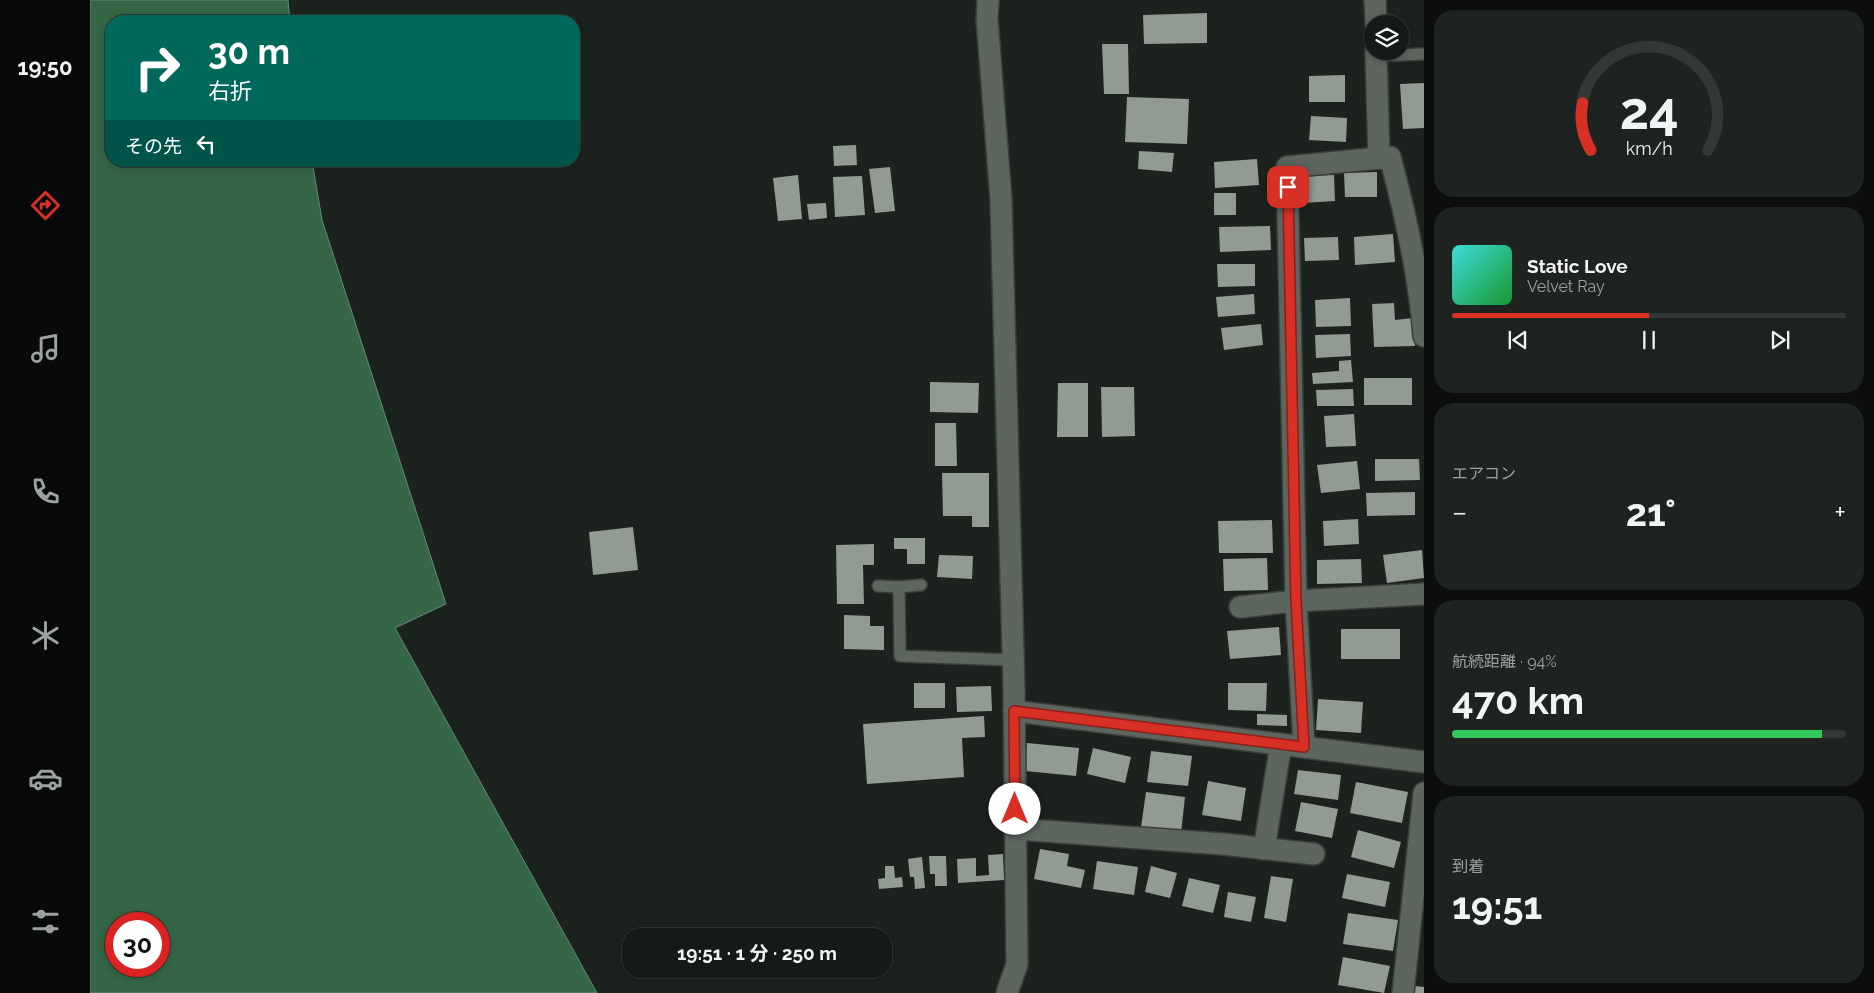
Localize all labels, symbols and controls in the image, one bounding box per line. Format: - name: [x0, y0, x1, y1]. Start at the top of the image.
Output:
- map controls: [1364, 15, 1409, 60]
- button: layers: [1364, 15, 1409, 60]
- text: 30 m: [208, 31, 290, 72]
- icon: right: [125, 35, 190, 100]
- text: 19:50: [18, 54, 72, 80]
- text: 右折: [208, 78, 252, 104]
- text: 24: [1619, 80, 1679, 141]
- icon: left: [192, 130, 220, 158]
- text: その先: [125, 135, 182, 157]
- text: km/h: [1625, 138, 1673, 159]
- pin: [1267, 166, 1309, 208]
- icon: arrive: [1274, 173, 1302, 201]
- icon: directions: [28, 188, 63, 223]
- text: Static Love: [1527, 255, 1628, 277]
- text: Velvet Ray: [1527, 277, 1605, 296]
- icon: previous: [1504, 326, 1532, 354]
- icon: pause: [1635, 326, 1663, 354]
- icon: next: [1766, 326, 1794, 354]
- icon: music: [28, 331, 63, 366]
- text: エアコン: [1452, 464, 1516, 483]
- icon: phone: [28, 474, 63, 509]
- text: 21°: [1626, 490, 1676, 535]
- text: −: [1452, 496, 1467, 529]
- text: +: [1834, 496, 1846, 529]
- icon: climate: [28, 618, 63, 653]
- text: 航続距離 · 94%: [1452, 652, 1557, 671]
- text: 470 km: [1452, 678, 1584, 723]
- icon: car: [28, 761, 63, 796]
- position arrow: [988, 782, 1040, 834]
- text: 到着: [1452, 857, 1484, 876]
- text: 19:51: [1452, 883, 1542, 928]
- icon: filters: [28, 904, 63, 939]
- speed limit sign: 30: [105, 912, 170, 977]
- text: 19:51 · 1 分 · 250 m: [677, 942, 837, 964]

